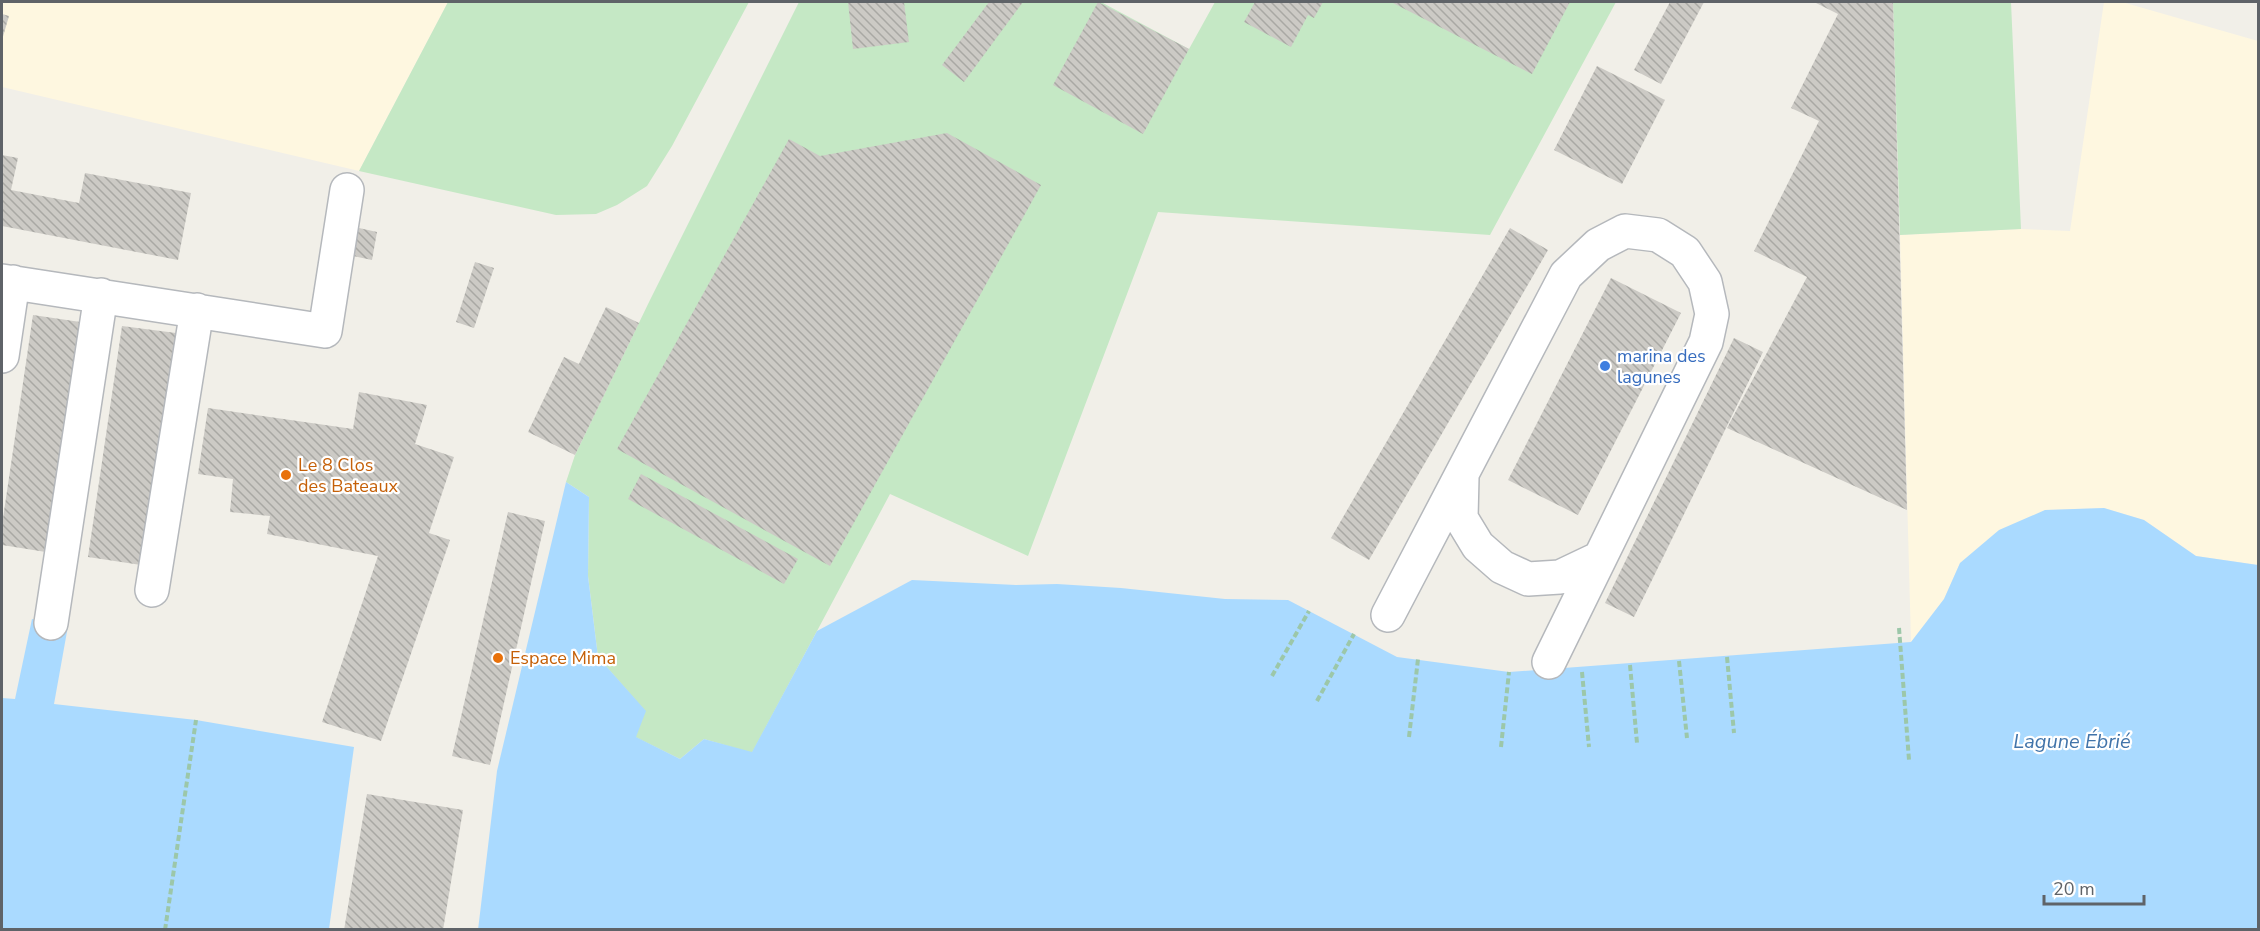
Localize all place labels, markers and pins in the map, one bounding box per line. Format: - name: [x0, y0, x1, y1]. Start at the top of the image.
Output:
- place label: marina des lagunes: [1617, 344, 1706, 389]
- marker: marina des lagunes: [1598, 359, 1612, 373]
- place label: Le 8 Clos des Bateaux: [298, 453, 398, 498]
- marker: Le 8 Clos des Bateaux: [279, 468, 293, 482]
- place label: Espace Mima: [510, 646, 616, 670]
- marker: Espace Mima: [491, 651, 505, 665]

